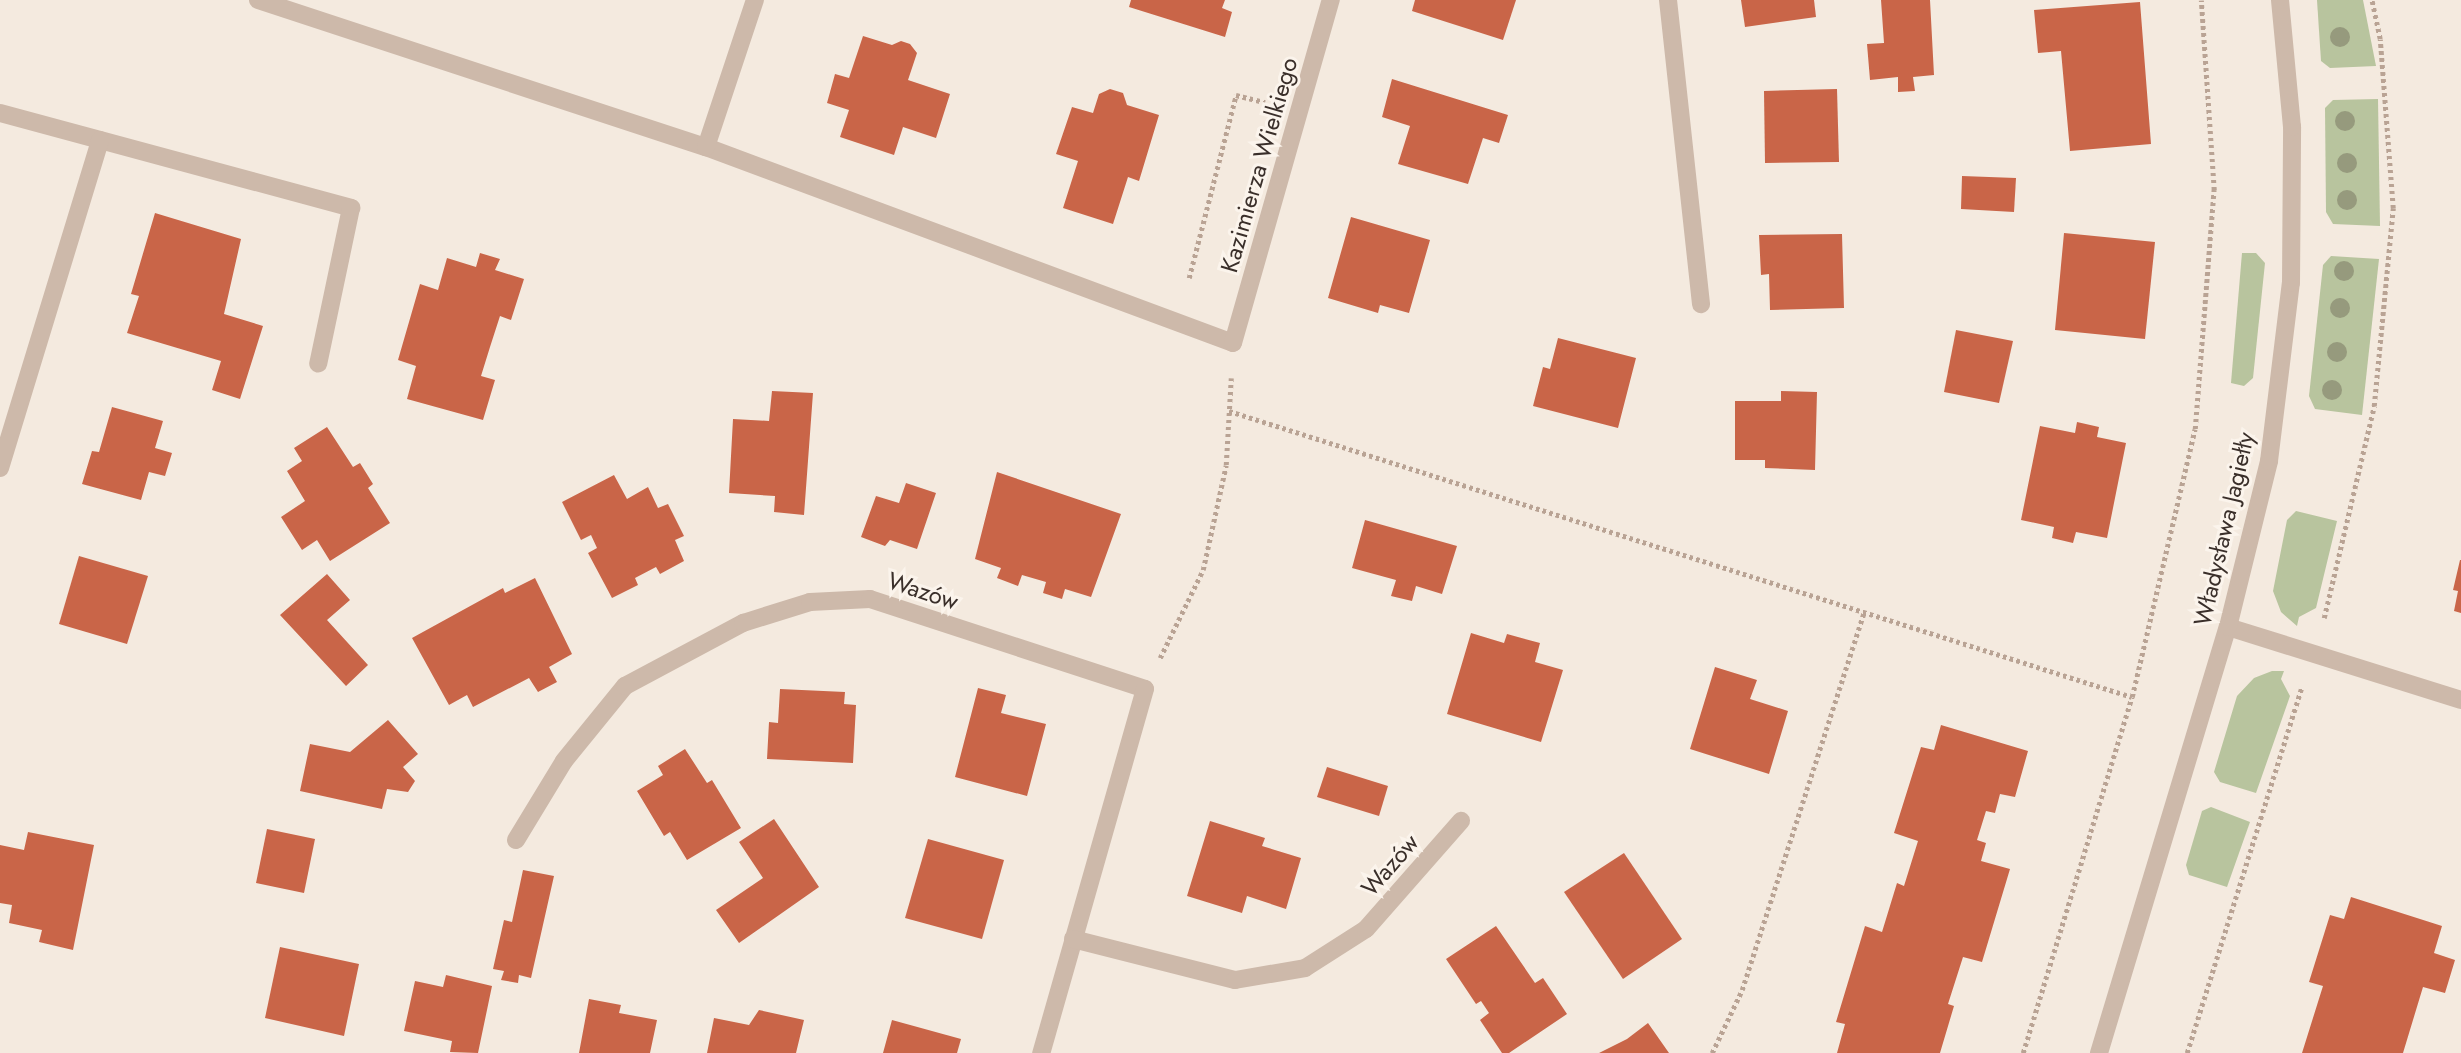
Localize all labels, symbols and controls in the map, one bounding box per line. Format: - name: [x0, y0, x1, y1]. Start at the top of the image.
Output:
- street label: Kazimierza Wielkiego: [1215, 54, 1303, 276]
- street label: Władysława Jagiełły: [2188, 429, 2260, 629]
- street label: Wazów: [884, 566, 962, 616]
- street label: Wazów: [1355, 828, 1425, 902]

